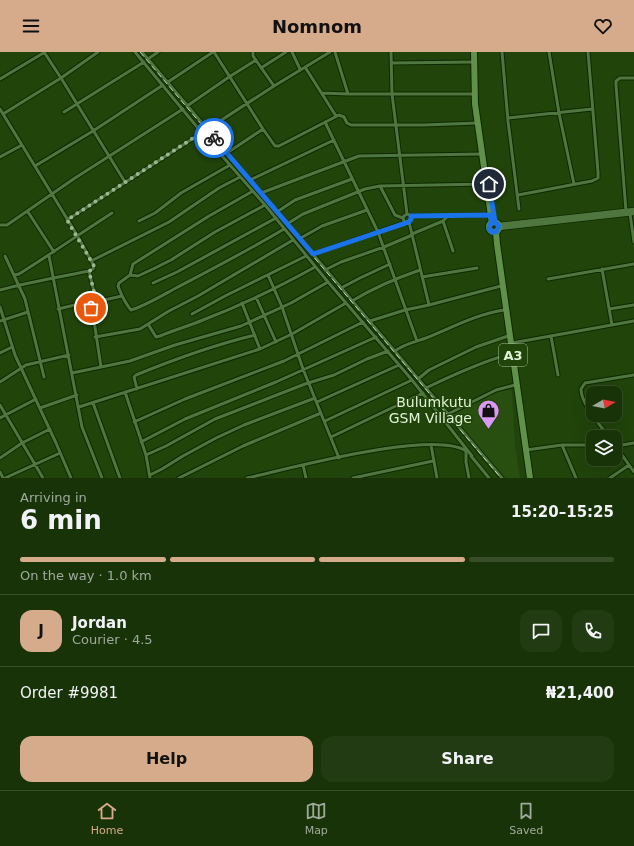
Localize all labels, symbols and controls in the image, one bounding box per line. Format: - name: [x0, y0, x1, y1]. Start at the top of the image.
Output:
- icon: menu: [20, 15, 42, 37]
- icon: heart: [592, 15, 614, 37]
- text: Nomnom: [272, 16, 362, 37]
- courier: [194, 118, 234, 158]
- icon: bike: [203, 127, 225, 149]
- pin: [472, 167, 506, 201]
- icon: home: [478, 173, 500, 195]
- pin: [74, 291, 108, 325]
- icon: bag: [80, 297, 102, 319]
- road number: A3: [499, 344, 527, 366]
- north arrow: [586, 386, 622, 422]
- map controls: [586, 386, 622, 466]
- place label: Bulumkutu GSM Village: [389, 394, 472, 426]
- shop icon: Bulumkutu GSM Village: [475, 397, 501, 430]
- button: layers: [586, 430, 622, 466]
- text: Arriving in: [20, 490, 87, 505]
- text: 15:20–15:25: [511, 503, 614, 521]
- text: 6 min: [20, 505, 102, 535]
- text: On the way · 1.0 km: [20, 568, 152, 583]
- button: chat: [520, 610, 562, 652]
- button: phone: [572, 610, 614, 652]
- text: Jordan: [72, 614, 127, 632]
- text: J: [38, 622, 44, 640]
- text: Courier · 4.5: [72, 632, 153, 647]
- text: Order #9981: [20, 684, 118, 702]
- text: ₦21,400: [546, 684, 614, 702]
- button: Help: [20, 736, 313, 782]
- button: Share: [321, 736, 614, 782]
- tab: Home: [91, 800, 123, 837]
- tab: Map: [305, 800, 328, 837]
- tab: Saved: [509, 800, 543, 837]

